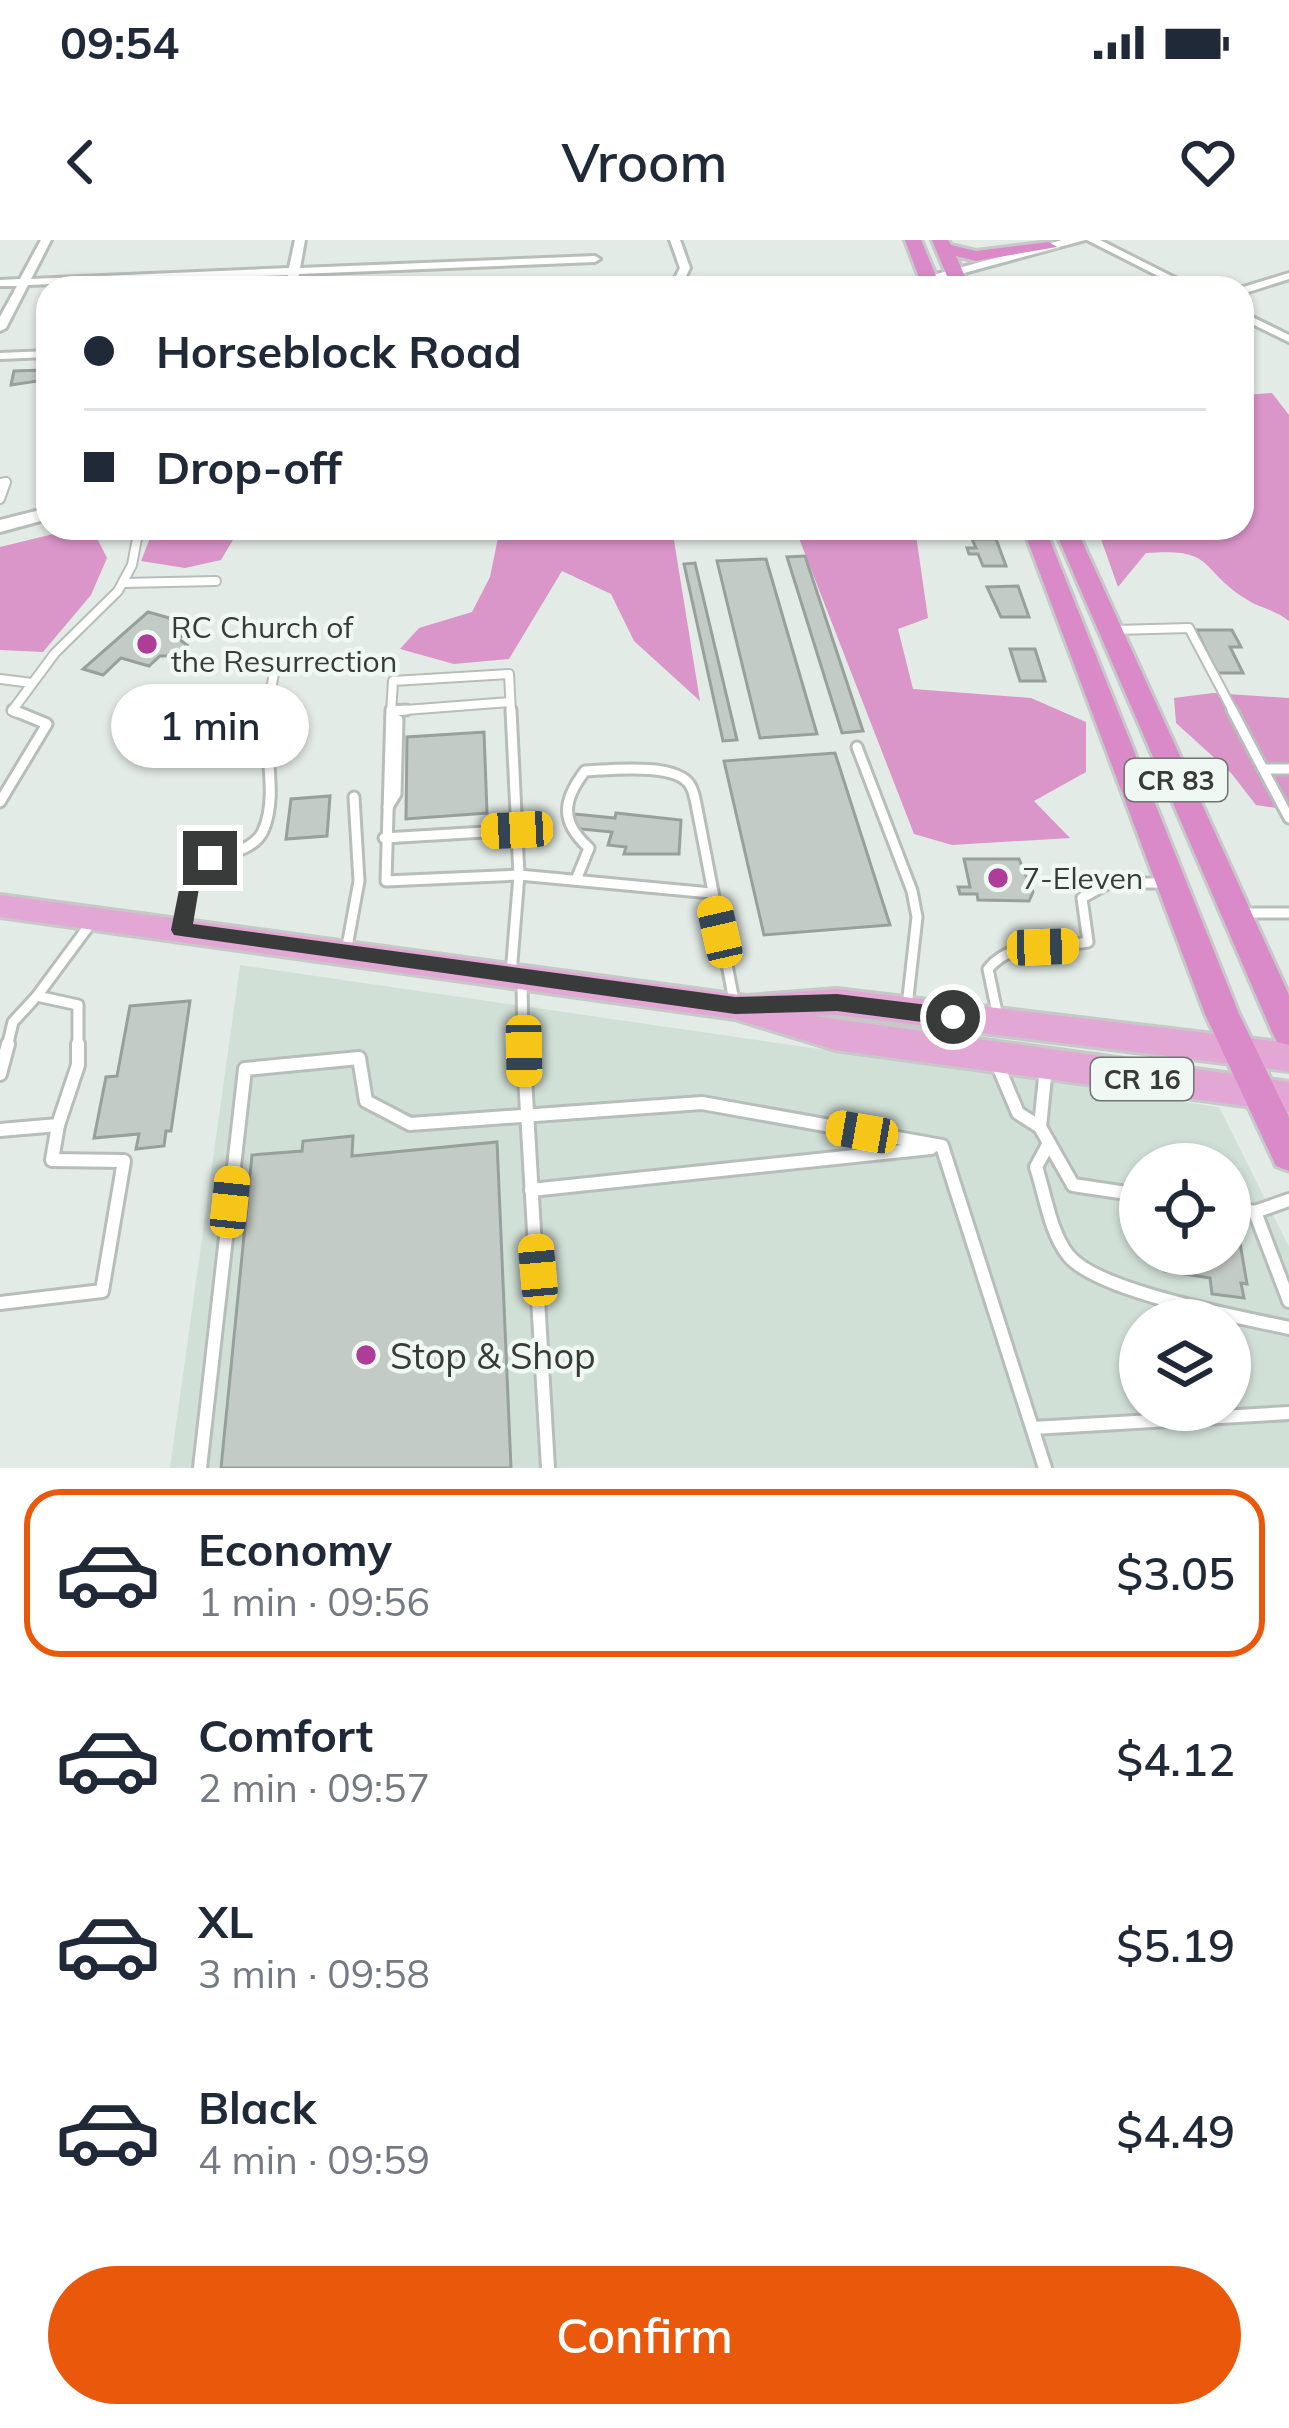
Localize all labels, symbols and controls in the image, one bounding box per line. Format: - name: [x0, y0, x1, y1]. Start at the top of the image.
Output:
- text: 09:54: [60, 14, 179, 70]
- text: Vroom: [562, 128, 727, 196]
- icon: back: [48, 129, 114, 195]
- icon: heart: [1175, 129, 1241, 195]
- text: Horseblock Road: [156, 323, 522, 379]
- text: Drop-off: [156, 439, 342, 495]
- place label: RC Church of the Resurrection: [171, 608, 397, 680]
- marker: RC Church of the Resurrection: [134, 631, 160, 657]
- callout: 1 min: [111, 684, 309, 768]
- text: 1 min: [159, 701, 261, 750]
- road number: CR 83: [1125, 759, 1227, 801]
- car: [480, 810, 554, 850]
- route end: [183, 831, 237, 885]
- place label: 7-Eleven: [1022, 859, 1143, 897]
- marker: 7-Eleven: [985, 865, 1011, 891]
- car: [694, 893, 746, 971]
- car: [1006, 928, 1080, 966]
- route start: [926, 990, 980, 1044]
- car: [505, 1015, 543, 1087]
- road number: CR 16: [1091, 1058, 1193, 1100]
- car: [823, 1108, 901, 1156]
- map controls: [1119, 1143, 1251, 1431]
- button: locate: [1119, 1143, 1251, 1275]
- car: [208, 1164, 252, 1240]
- car: [517, 1233, 559, 1307]
- button: layers: [1119, 1299, 1251, 1431]
- place label: Stop & Shop: [390, 1333, 596, 1378]
- marker: Stop & Shop: [353, 1342, 379, 1368]
- icon: car: [54, 1519, 162, 1627]
- text: Economy: [198, 1521, 392, 1577]
- text: $3.05: [1116, 1545, 1235, 1601]
- text: 1 min · 09:56: [198, 1577, 430, 1626]
- icon: car: [54, 1705, 162, 1813]
- text: Comfort: [198, 1707, 373, 1763]
- text: $4.12: [1116, 1731, 1235, 1787]
- text: 2 min · 09:57: [198, 1763, 430, 1812]
- icon: car: [54, 1891, 162, 1999]
- text: XL: [198, 1893, 253, 1949]
- text: $5.19: [1116, 1917, 1235, 1973]
- text: 3 min · 09:58: [198, 1949, 430, 1998]
- icon: car: [54, 2077, 162, 2185]
- text: Black: [198, 2079, 316, 2135]
- text: $4.49: [1116, 2103, 1235, 2159]
- text: 4 min · 09:59: [198, 2135, 430, 2184]
- button: Confirm: [48, 2266, 1241, 2404]

